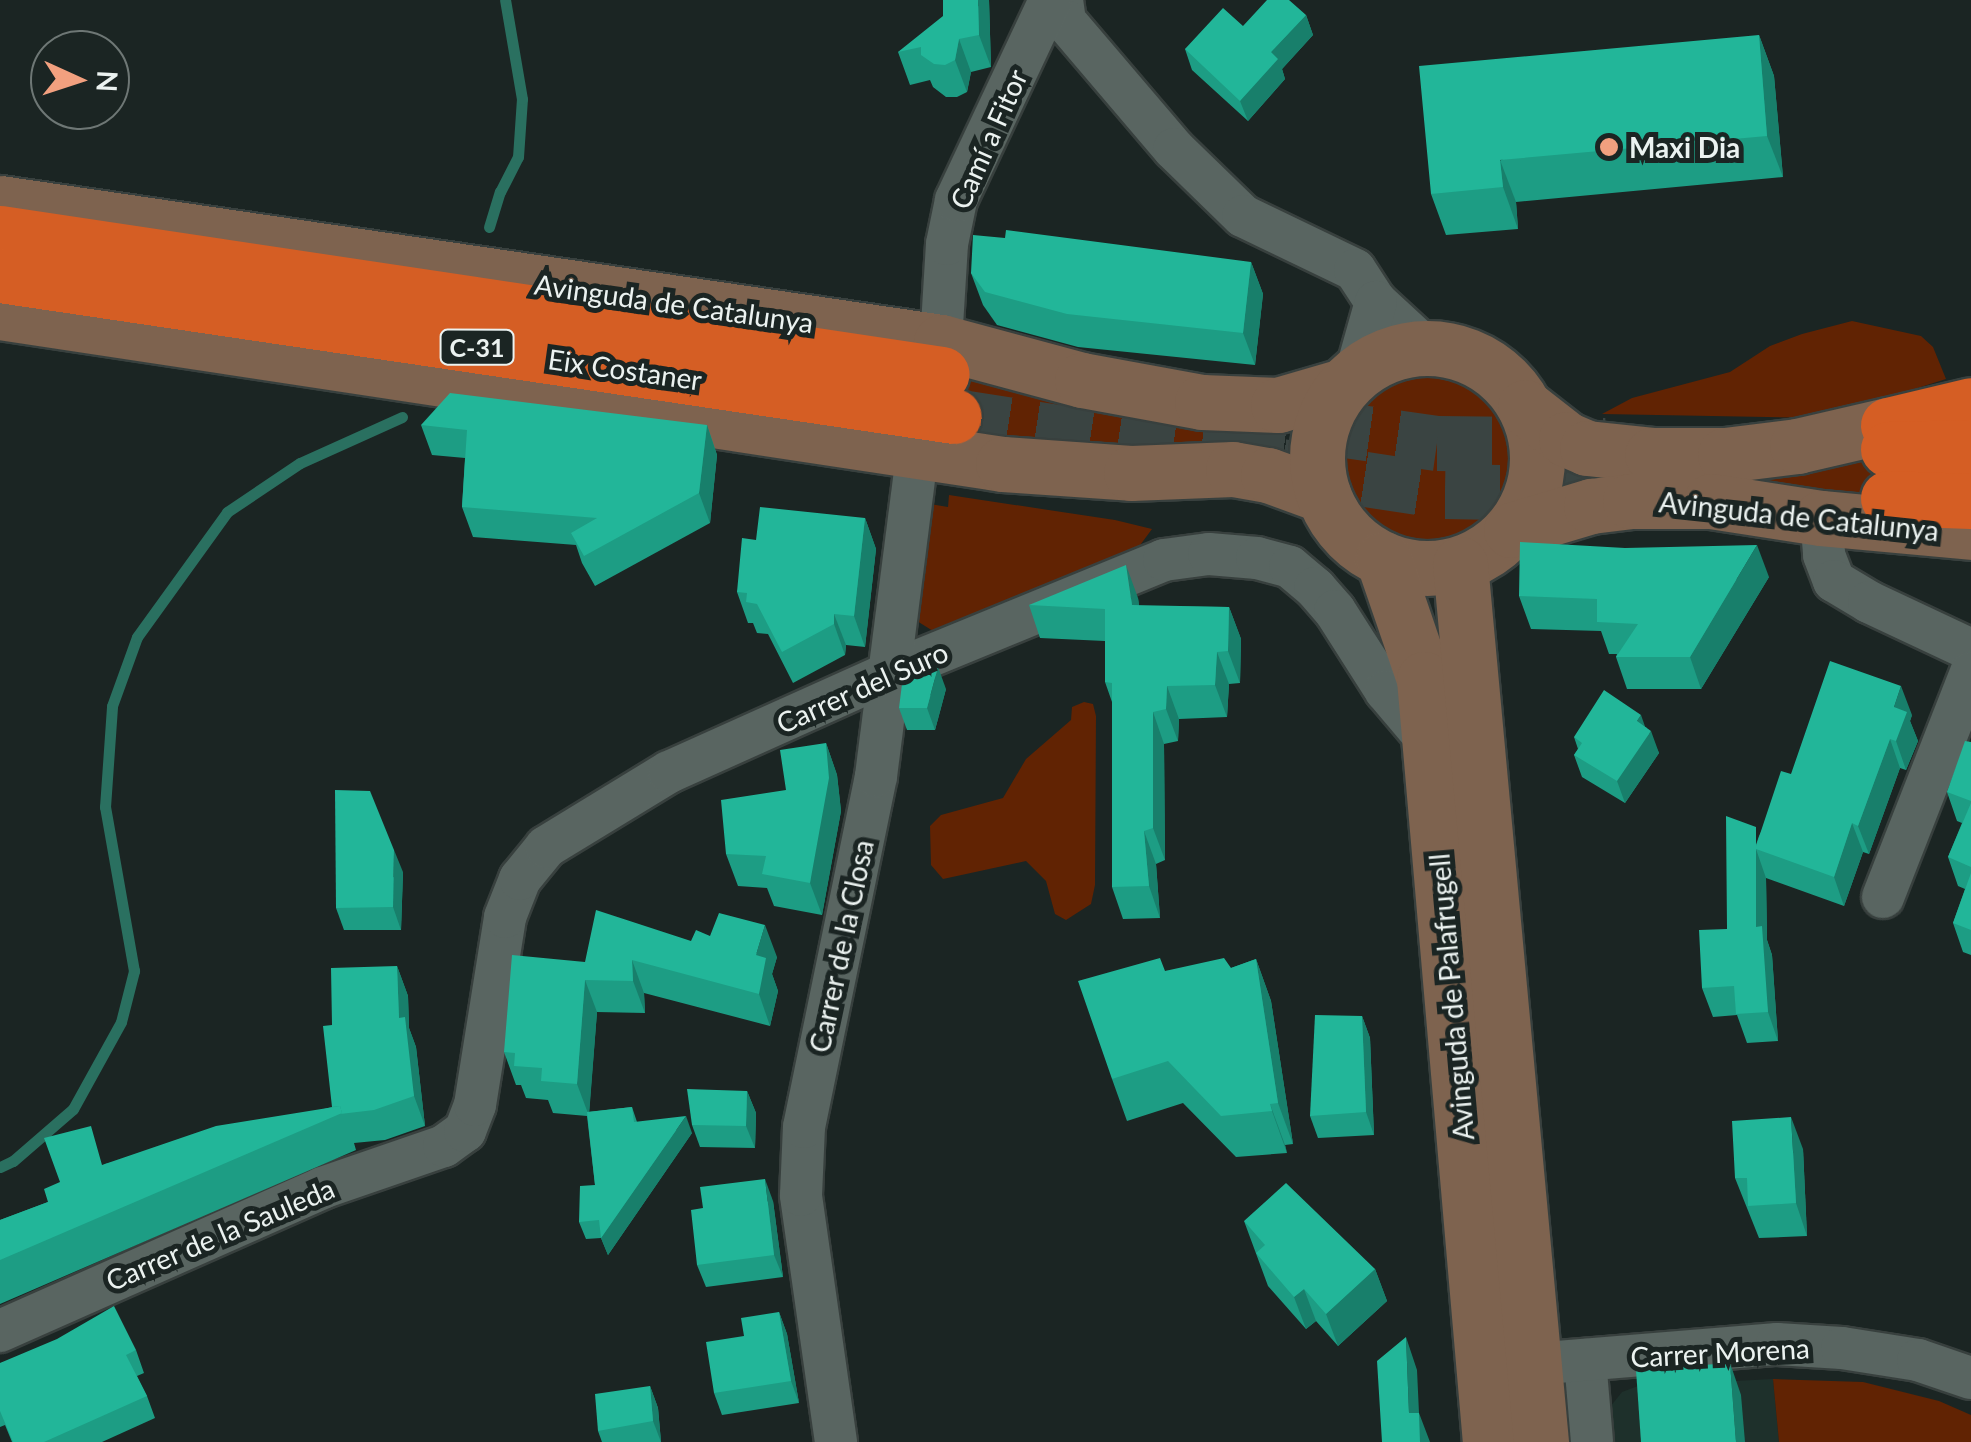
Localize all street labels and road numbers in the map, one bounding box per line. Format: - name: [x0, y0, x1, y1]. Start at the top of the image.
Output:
- street label: Camí a Fitor: [942, 64, 1034, 214]
- street label: Avinguda de Catalunya: [532, 267, 816, 339]
- road number: C-31: [440, 327, 514, 367]
- street label: Eix Costaner: [546, 342, 704, 396]
- street label: Avinguda de Catalunya: [1657, 485, 1941, 547]
- street label: Carrer del Suro: [771, 634, 953, 740]
- street label: Carrer de la Closa: [802, 836, 880, 1056]
- street label: Avinguda de Palafrugell: [1422, 852, 1480, 1142]
- street label: Carrer de la Sauleda: [100, 1171, 340, 1297]
- street label: Carrer Morena: [1629, 1331, 1811, 1373]

